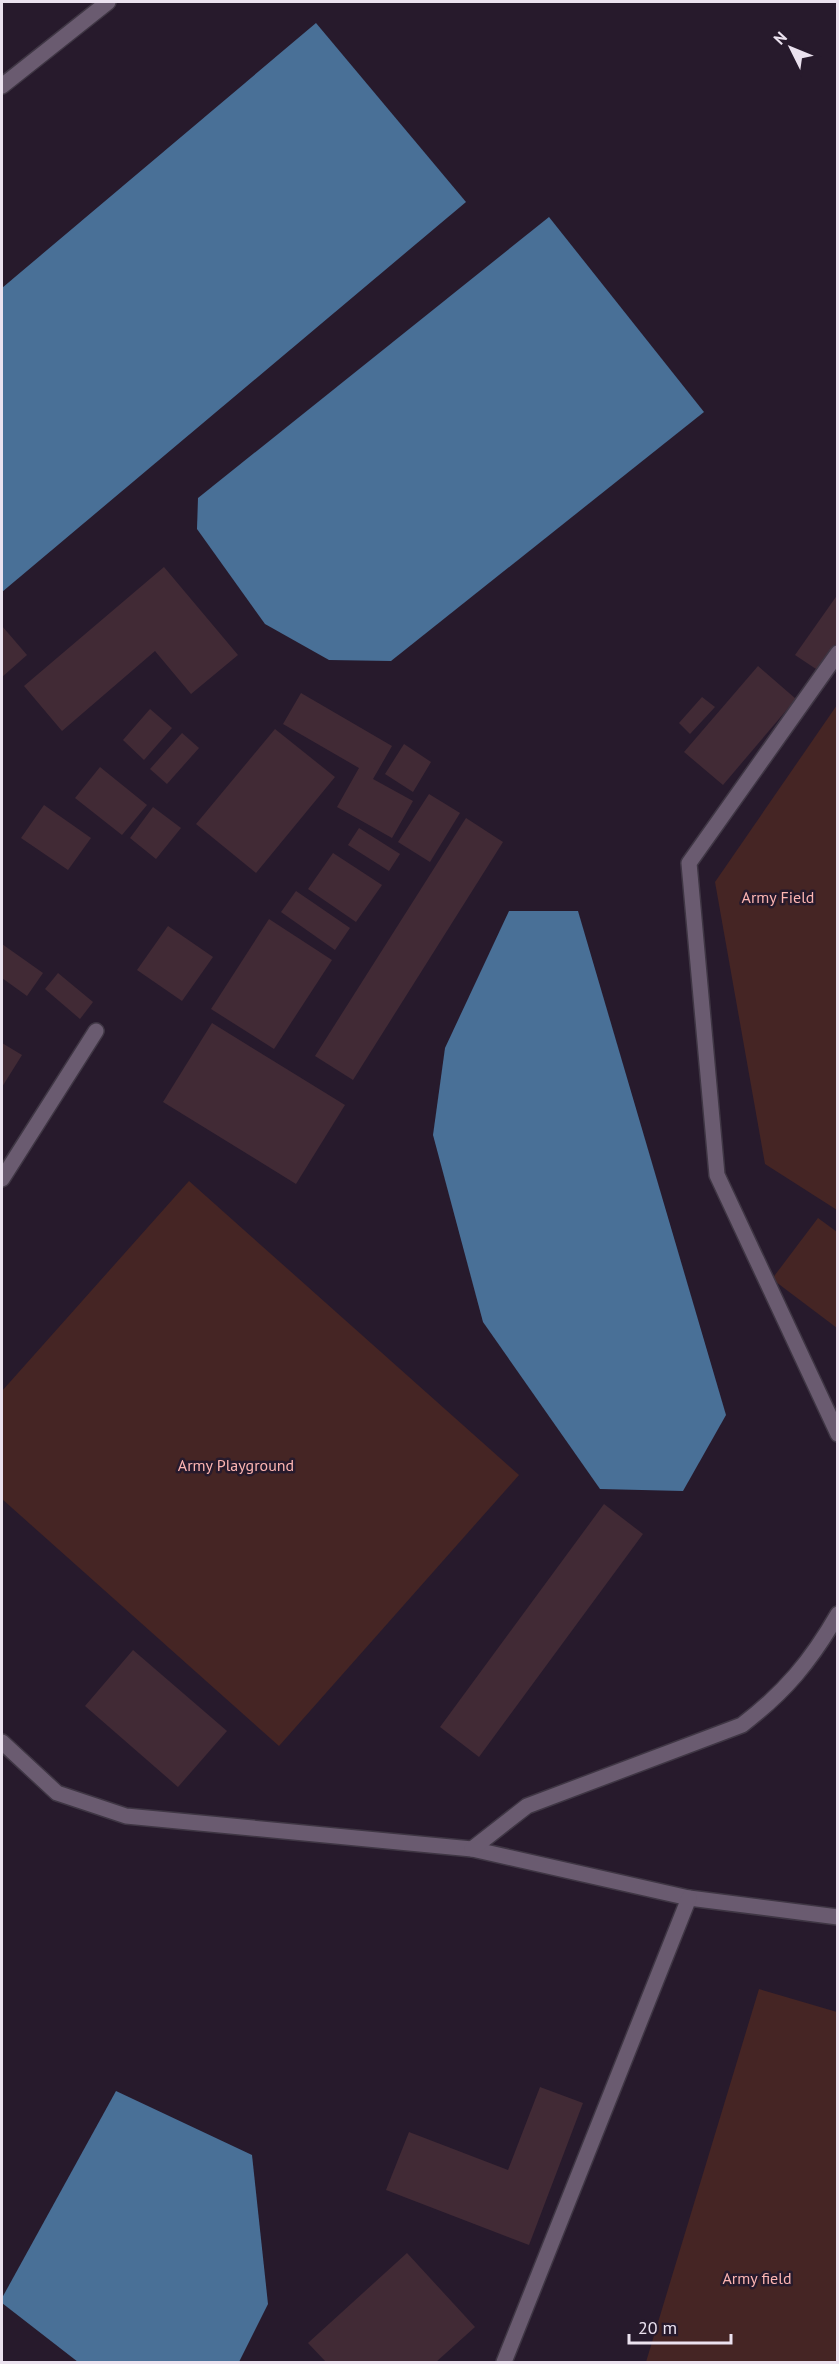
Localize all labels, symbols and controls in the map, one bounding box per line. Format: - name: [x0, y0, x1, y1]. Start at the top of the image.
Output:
- north arrow: [761, 18, 821, 78]
- text: N: [769, 27, 791, 48]
- park label: Army Field: [742, 887, 814, 907]
- park label: Army Playground: [178, 1455, 294, 1475]
- park label: Army field: [723, 2268, 792, 2288]
- scale bar: [629, 2307, 731, 2345]
- text: 20 m: [638, 2316, 677, 2339]

